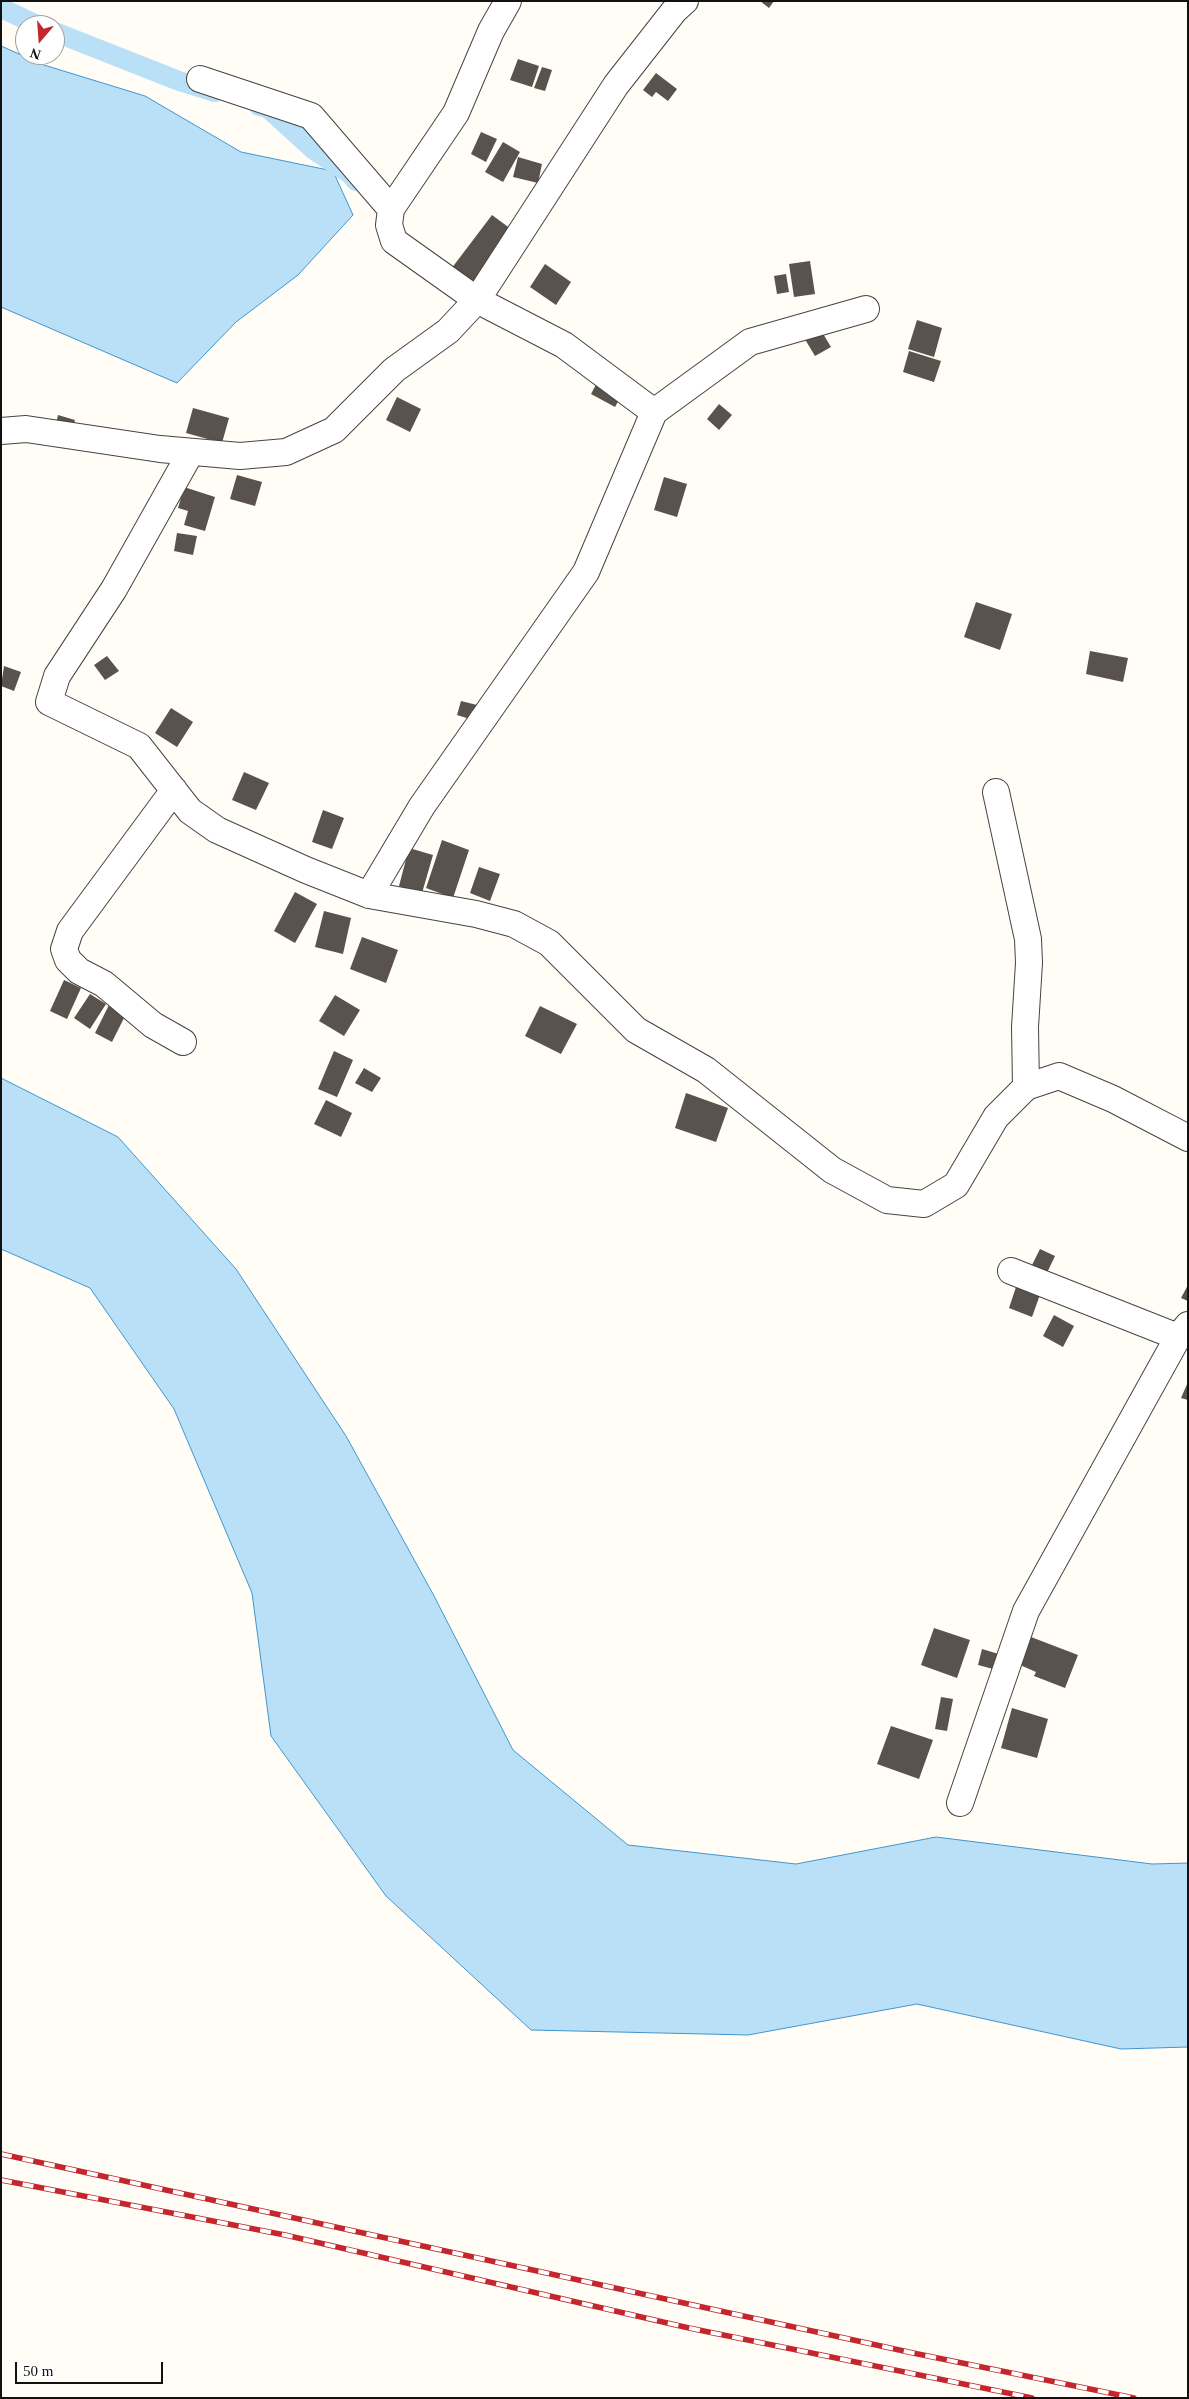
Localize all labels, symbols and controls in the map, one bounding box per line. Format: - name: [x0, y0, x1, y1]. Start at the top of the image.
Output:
- north arrow: [15, 15, 65, 65]
- text: N: [28, 45, 43, 62]
- scale bar: [18, 2352, 165, 2384]
- text: 50 m: [23, 2363, 53, 2379]

